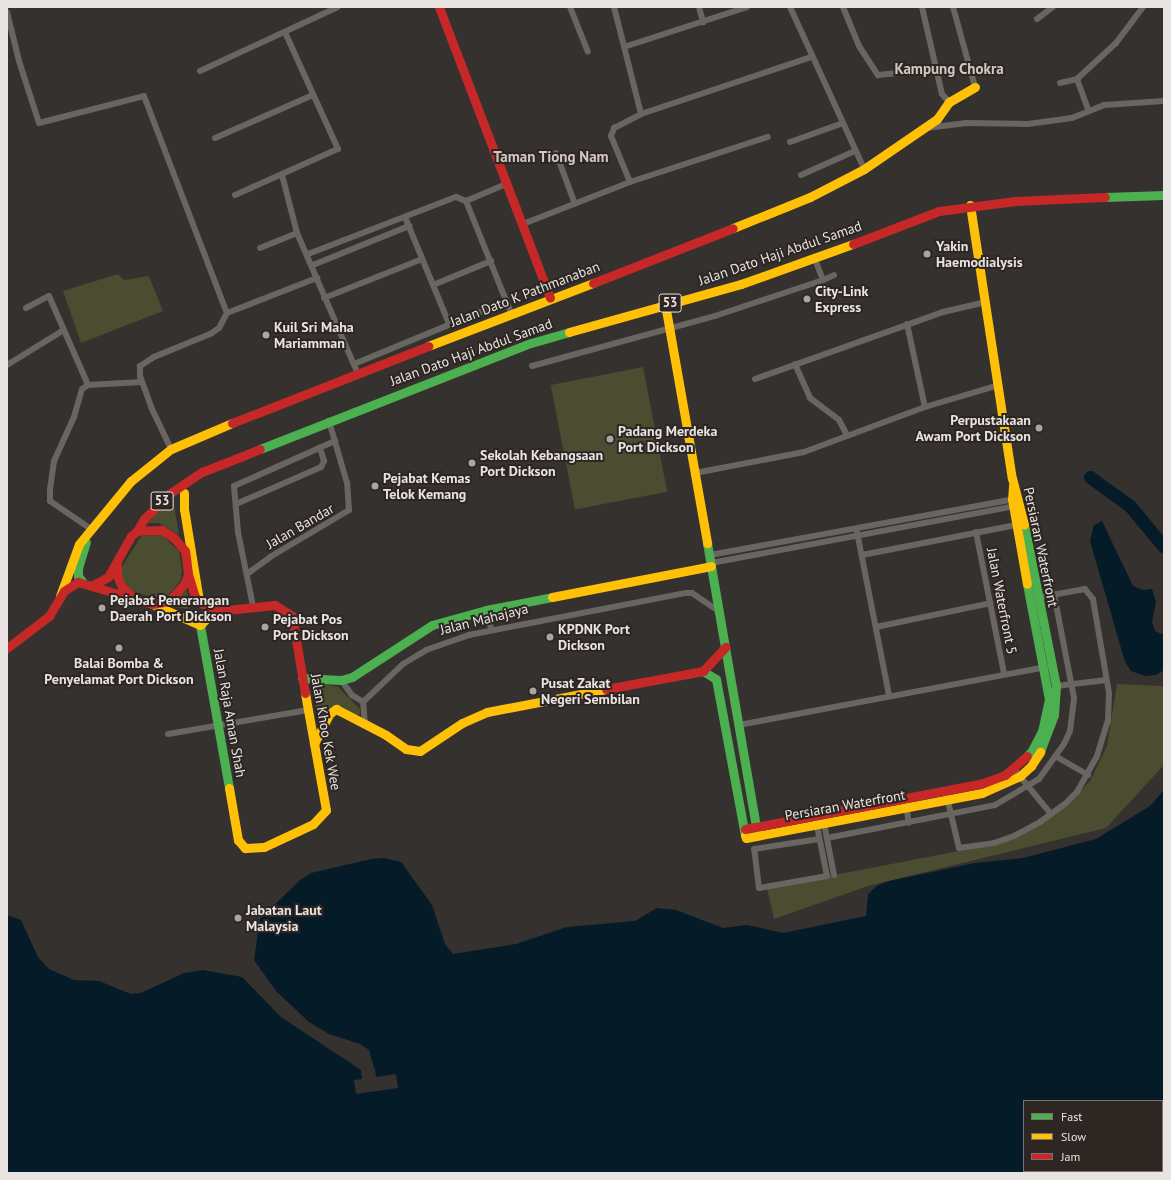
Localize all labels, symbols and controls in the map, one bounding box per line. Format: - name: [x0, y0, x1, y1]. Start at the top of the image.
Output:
- district label: Kampung Chokra: [894, 60, 1004, 78]
- district label: Taman Tiong Nam: [493, 148, 609, 166]
- street label: Jalan Dato Haji Abdul Samad: [696, 217, 864, 289]
- place label: Yakin Haemodialysis: [936, 238, 1023, 270]
- marker: Yakin Haemodialysis: [921, 248, 933, 260]
- street label: Jalan Dato K Pathmanaban: [448, 258, 602, 330]
- place label: City-Link Express: [815, 283, 868, 316]
- road number: 53: [658, 292, 682, 314]
- marker: City-Link Express: [802, 294, 812, 304]
- street label: Jalan Dato Haji Abdul Samad: [387, 315, 555, 389]
- place label: Kuil Sri Maha Mariamman: [274, 319, 354, 352]
- marker: Kuil Sri Maha Mariamman: [261, 330, 271, 340]
- place label: Perpustakaan Awam Port Dickson: [916, 412, 1031, 444]
- place label: Padang Merdeka Port Dickson: [618, 423, 717, 456]
- marker: Perpustakaan Awam Port Dickson: [1034, 423, 1044, 433]
- marker: Padang Merdeka Port Dickson: [605, 434, 615, 444]
- place label: Sekolah Kebangsaan Port Dickson: [480, 447, 603, 480]
- marker: Sekolah Kebangsaan Port Dickson: [467, 458, 477, 468]
- place label: Pejabat Kemas Telok Kemang: [383, 470, 470, 502]
- marker: Pejabat Kemas Telok Kemang: [370, 481, 380, 491]
- street label: Persiaran Waterfront: [1020, 485, 1062, 609]
- road number: 53: [150, 490, 174, 512]
- street label: Jalan Bandar: [263, 500, 337, 552]
- street label: Jalan Waterfront 5: [983, 546, 1021, 656]
- place label: Pejabat Penerangan Daerah Port Dickson: [110, 592, 232, 624]
- street label: Jalan Mahajaya: [438, 600, 530, 638]
- marker: Pejabat Penerangan Daerah Port Dickson: [97, 603, 107, 613]
- place label: Pejabat Pos Port Dickson: [273, 611, 349, 644]
- place label: KPDNK Port Dickson: [558, 621, 630, 654]
- marker: Pejabat Pos Port Dickson: [260, 622, 270, 632]
- marker: KPDNK Port Dickson: [545, 632, 555, 642]
- marker: Balai Bomba & Penyelamat Port Dickson: [114, 643, 124, 653]
- street label: Jalan Raja Aman Shah: [210, 647, 250, 779]
- place label: Balai Bomba & Penyelamat Port Dickson: [44, 655, 194, 688]
- street label: Jalan Khoo Kek Wee: [307, 672, 345, 792]
- place label: Pusat Zakat Negeri Sembilan: [541, 675, 640, 708]
- marker: Pusat Zakat Negeri Sembilan: [528, 686, 538, 696]
- street label: Persiaran Waterfront: [783, 786, 907, 824]
- place label: Jabatan Laut Malaysia: [246, 902, 322, 934]
- marker: Jabatan Laut Malaysia: [233, 913, 243, 923]
- legend: [1023, 1100, 1163, 1172]
- text: Fast: [1061, 1109, 1082, 1124]
- text: Slow: [1061, 1129, 1086, 1144]
- text: Jam: [1061, 1149, 1080, 1164]

